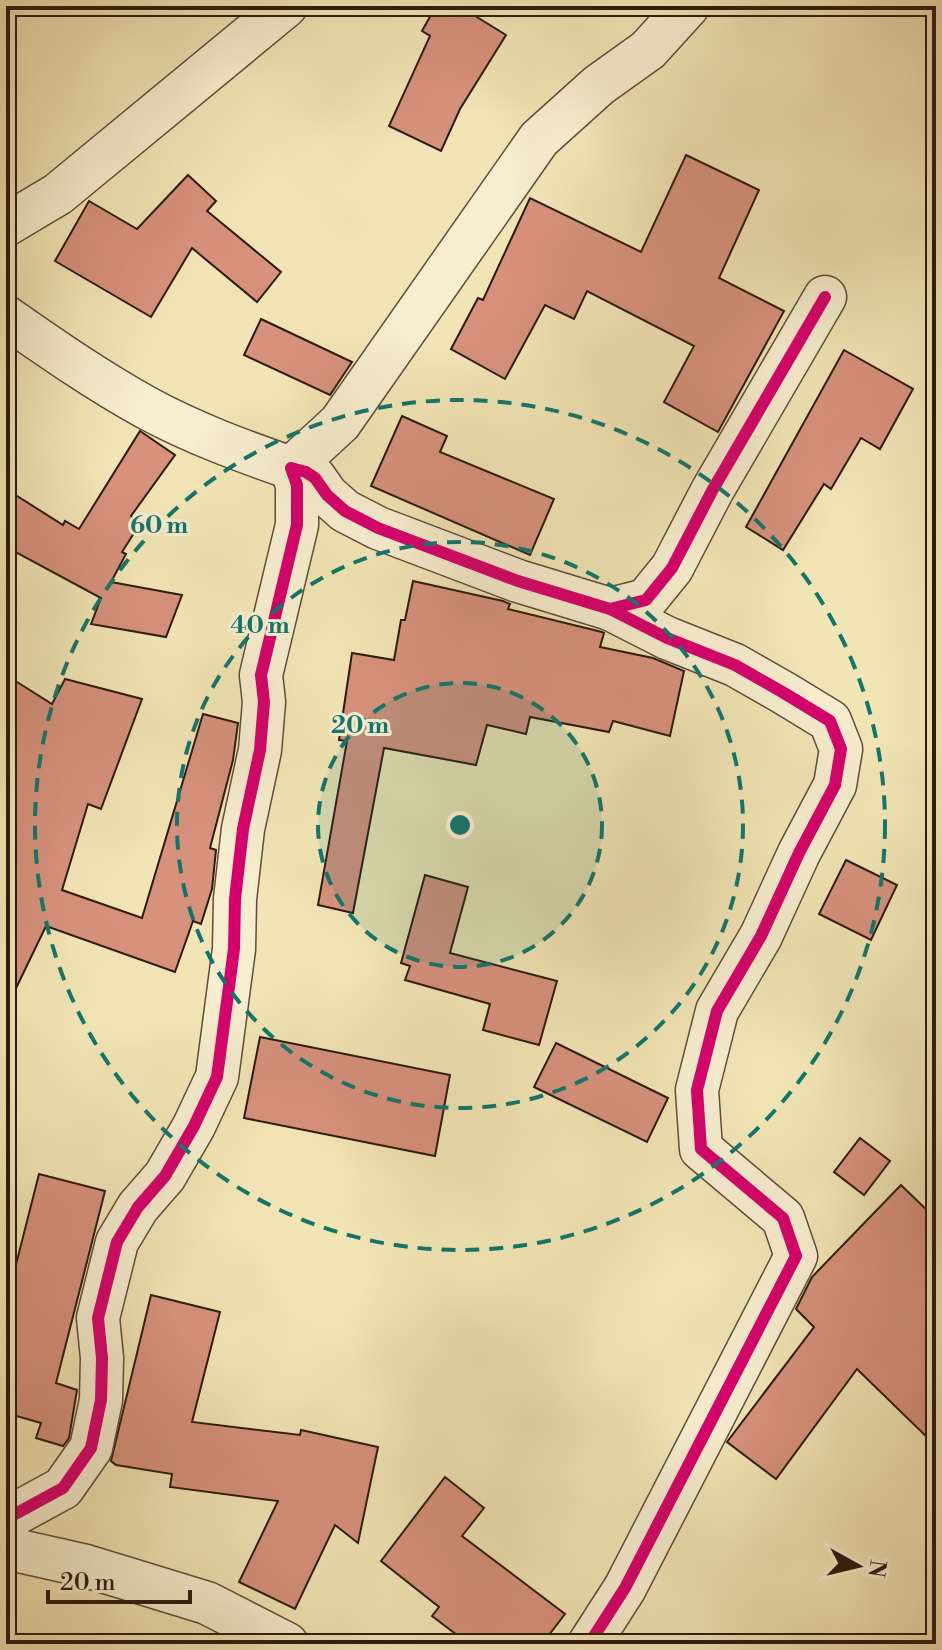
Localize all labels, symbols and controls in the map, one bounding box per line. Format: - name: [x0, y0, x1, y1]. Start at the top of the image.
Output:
- text: 60 m: [130, 511, 188, 541]
- text: 40 m: [230, 611, 290, 641]
- text: 20 m: [331, 711, 389, 741]
- centre of rings: [446, 811, 474, 839]
- north arrow: [818, 1526, 898, 1606]
- scale bar: [48, 1554, 190, 1604]
- text: N: [862, 1558, 891, 1580]
- text: 20 m: [60, 1568, 116, 1598]

